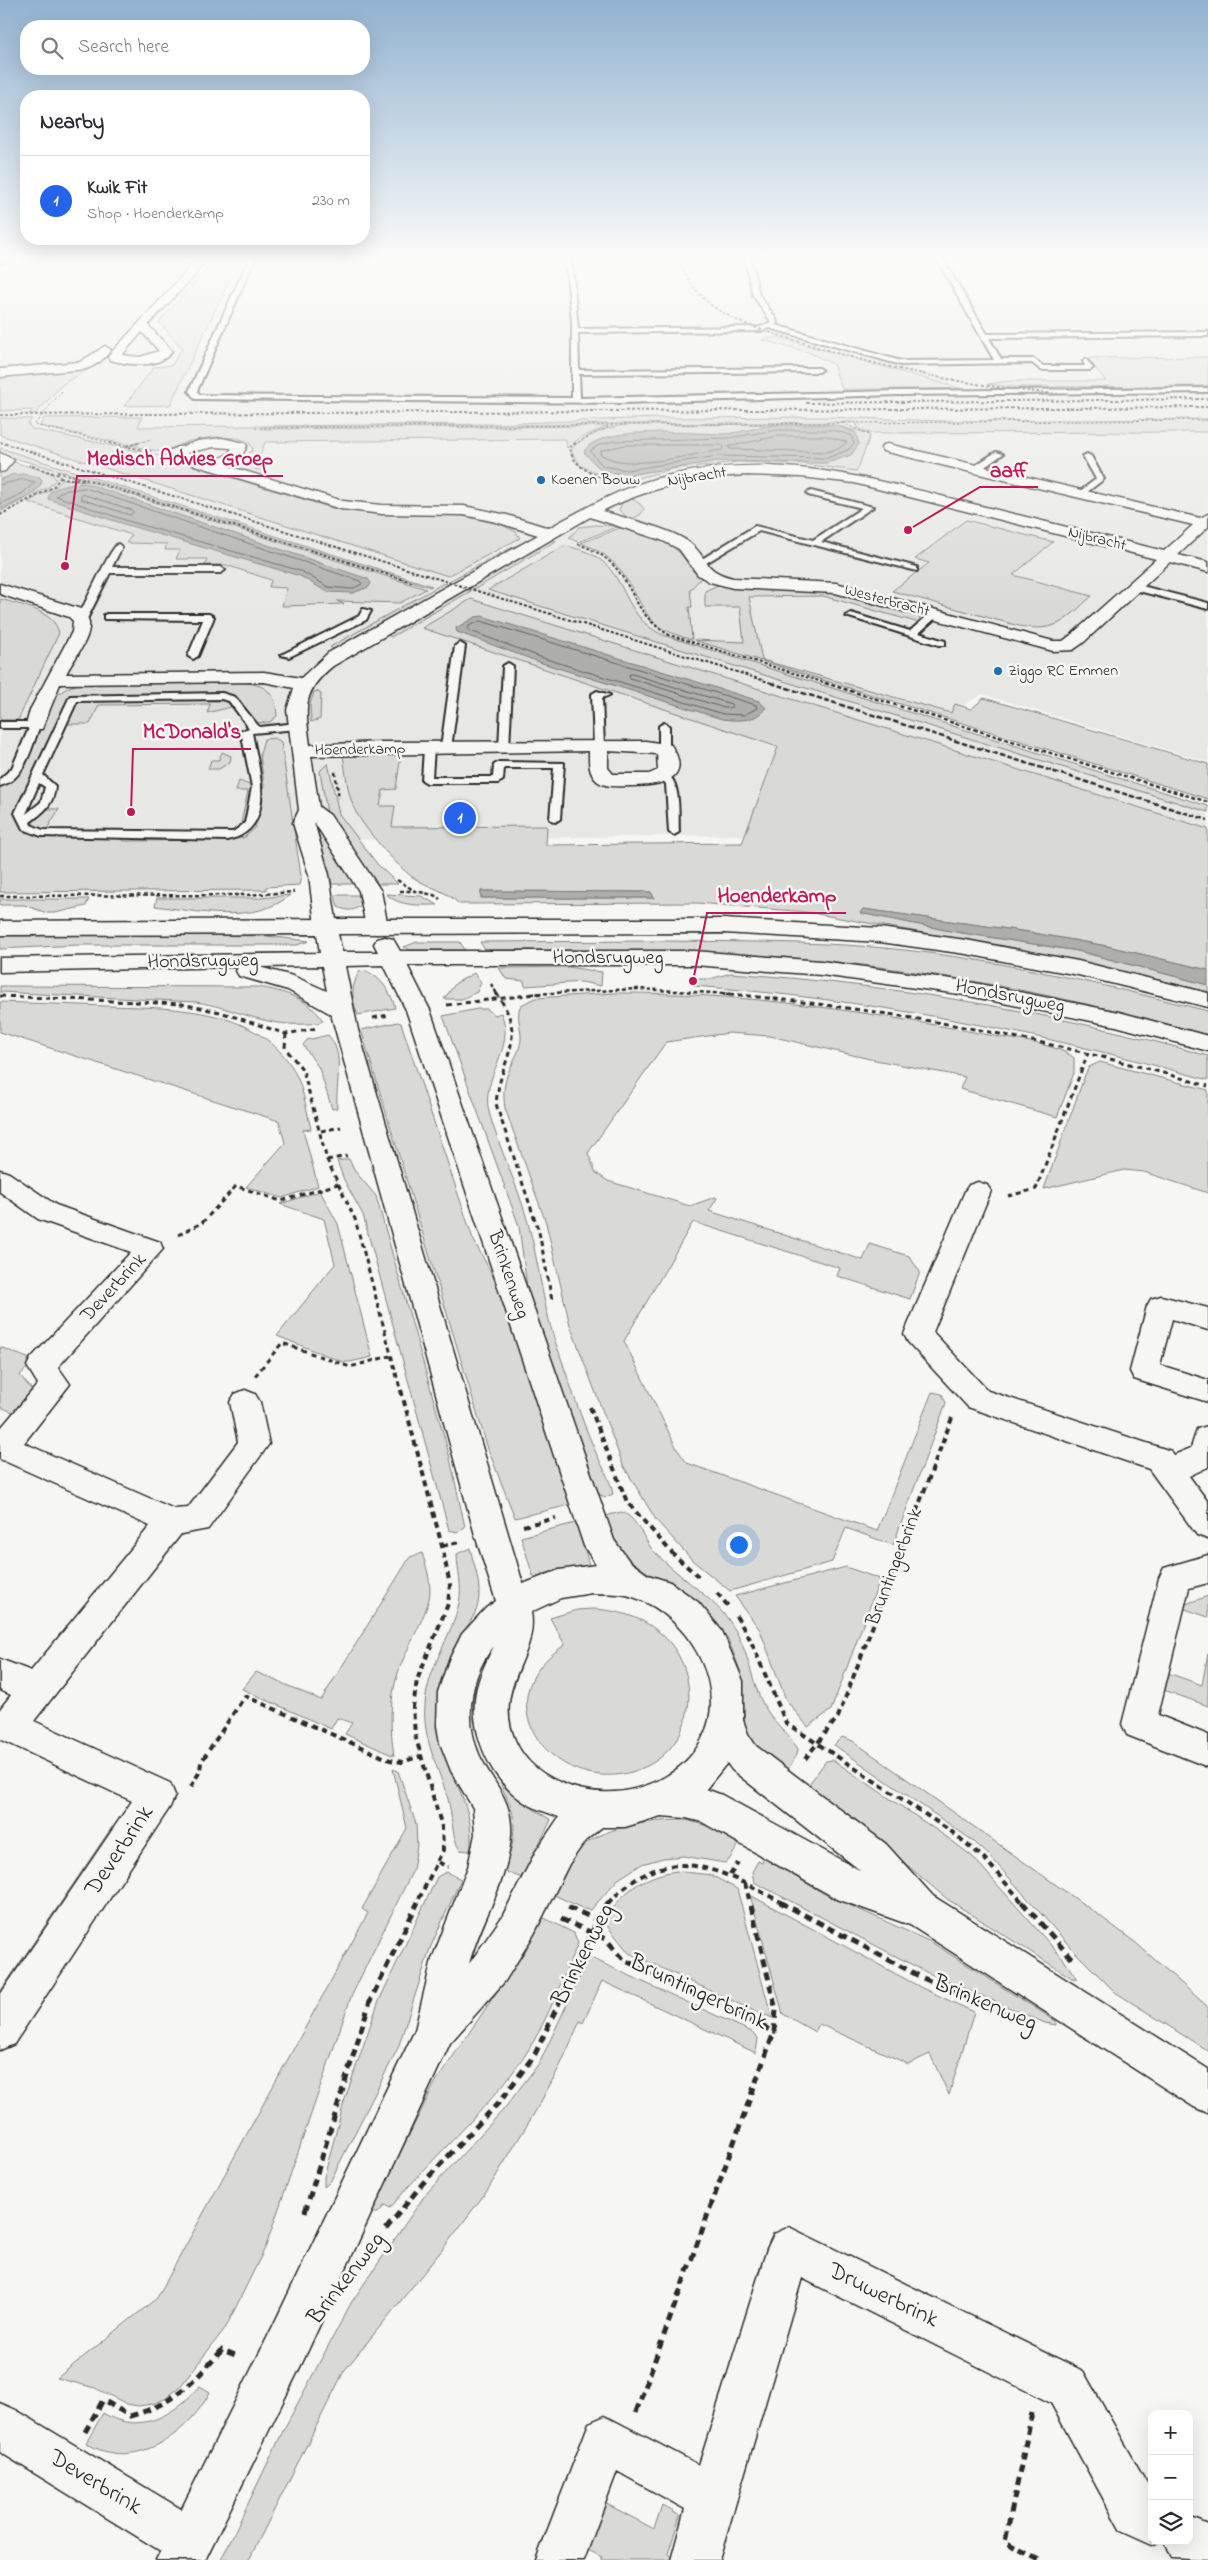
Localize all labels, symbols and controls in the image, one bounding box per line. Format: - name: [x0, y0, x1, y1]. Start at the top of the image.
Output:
- search box: [20, 20, 370, 75]
- icon: search: [38, 34, 66, 62]
- text: Search here: [78, 34, 169, 61]
- text: Nearby: [40, 108, 104, 138]
- text: Kwik Fit: [87, 175, 147, 202]
- text: 1: [53, 189, 59, 213]
- text: 230 m: [312, 189, 350, 213]
- text: Shop · Hoenderkamp: [87, 202, 224, 226]
- callout: Medisch Advies Groep: [77, 440, 283, 476]
- text: Medisch Advies Groep: [87, 445, 273, 475]
- callout: aaff: [980, 451, 1038, 487]
- text: aaff: [990, 457, 1029, 487]
- street label: Nijbracht: [666, 460, 729, 493]
- place label: Koenen Bouw: [551, 468, 640, 492]
- marker: Koenen Bouw: [535, 474, 547, 486]
- street label: Nijbracht: [1065, 520, 1129, 558]
- street label: Westerbracht: [842, 578, 933, 624]
- place label: Ziggo RC Emmen: [1008, 659, 1118, 683]
- marker: Ziggo RC Emmen: [992, 665, 1004, 677]
- callout: McDonald's: [133, 713, 251, 749]
- text: McDonald's: [143, 718, 241, 748]
- street label: Hoenderkamp: [315, 737, 406, 763]
- pin: 1: [444, 799, 476, 837]
- callout: Hoenderkamp: [707, 877, 846, 913]
- text: Hoenderkamp: [718, 882, 836, 912]
- street label: Hondsrugweg: [553, 944, 663, 974]
- street label: Hondsrugweg: [147, 947, 259, 978]
- street label: Hondsrugweg: [953, 972, 1067, 1023]
- street label: Brinkenweg: [478, 1226, 537, 1323]
- street label: Deverbrink: [73, 1246, 154, 1330]
- street label: Bruntingerbrink: [859, 1504, 932, 1631]
- your location: [726, 1532, 752, 1558]
- street label: Deverbrink: [76, 1798, 164, 1904]
- street label: Brinkenweg: [543, 1898, 625, 2013]
- street label: Bruntingerbrink: [622, 1945, 773, 2041]
- street label: Brinkenweg: [927, 1966, 1043, 2042]
- street label: Brinkenweg: [299, 2225, 395, 2334]
- street label: Druwerbrink: [821, 2254, 945, 2338]
- map controls: [1148, 2410, 1193, 2545]
- button: +: [1148, 2410, 1193, 2455]
- street label: Deverbrink: [41, 2441, 149, 2525]
- button: −: [1148, 2455, 1193, 2500]
- button: layers: [1148, 2500, 1193, 2545]

